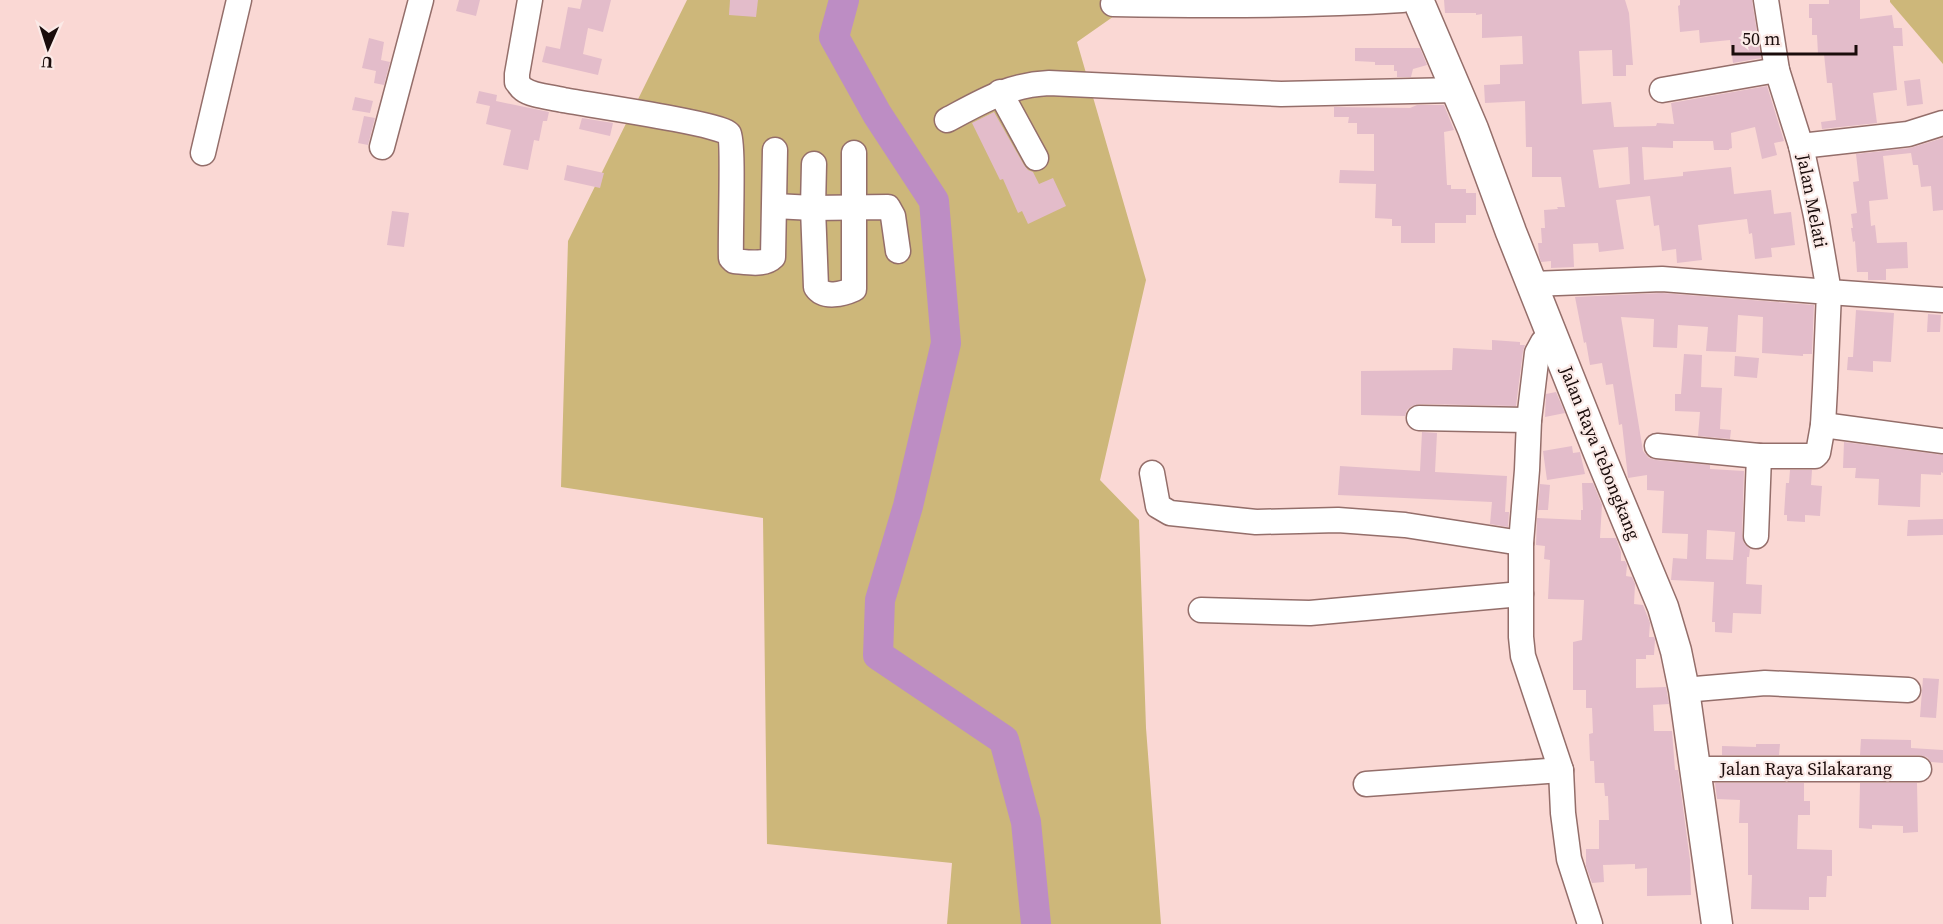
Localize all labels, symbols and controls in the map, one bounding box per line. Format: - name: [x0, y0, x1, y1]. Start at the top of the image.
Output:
- north arrow: [18, 18, 78, 78]
- scale bar: [1733, 18, 1856, 56]
- text: 50 m: [1742, 26, 1780, 51]
- text: U: [40, 52, 54, 74]
- street label: Jalan Melati: [1791, 151, 1834, 250]
- street label: Jalan Raya Tebongkang: [1554, 361, 1647, 543]
- street label: Jalan Raya Silakarang: [1719, 756, 1892, 781]

